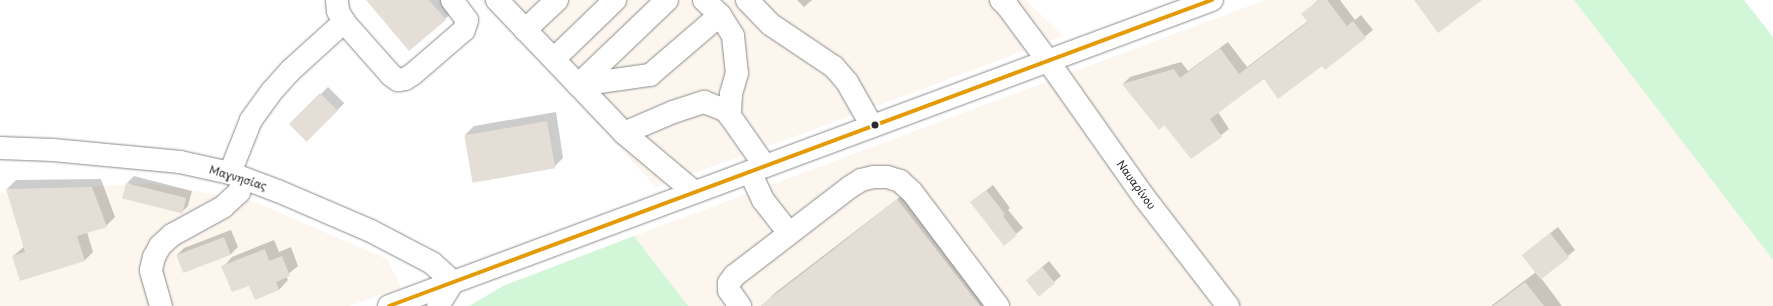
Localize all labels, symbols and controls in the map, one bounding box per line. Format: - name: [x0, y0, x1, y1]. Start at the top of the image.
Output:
- unlabelled marker: [870, 120, 880, 130]
- street label: Ναυαρίνου: [1114, 158, 1158, 212]
- street label: Μαγνησίας: [208, 163, 268, 193]

